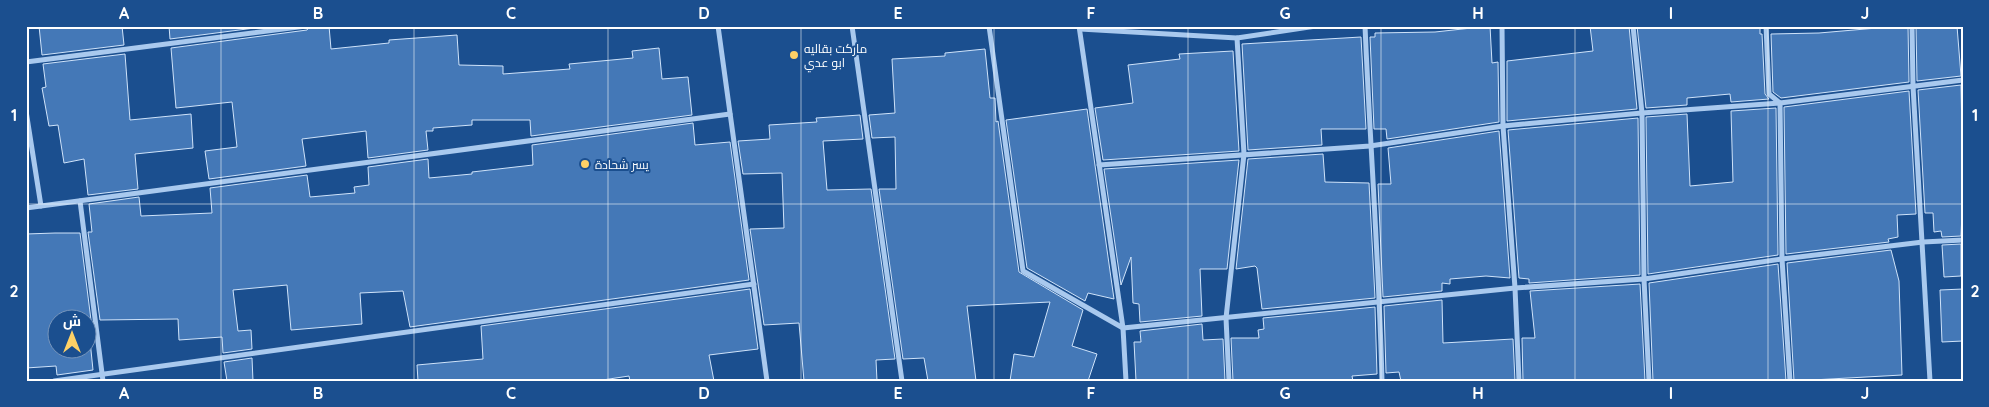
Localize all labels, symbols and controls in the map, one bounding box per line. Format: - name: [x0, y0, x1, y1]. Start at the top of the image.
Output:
- text: A: [119, 3, 130, 23]
- text: B: [313, 3, 323, 23]
- text: C: [506, 3, 516, 23]
- text: D: [698, 3, 710, 23]
- text: E: [893, 3, 903, 23]
- text: F: [1087, 3, 1096, 23]
- text: G: [1279, 3, 1291, 23]
- text: H: [1472, 3, 1484, 23]
- text: I: [1669, 3, 1673, 23]
- text: J: [1861, 3, 1869, 23]
- place label: ماركت بقاليه ابو عدي: [804, 41, 867, 73]
- marker: ماركت بقاليه ابو عدي: [788, 49, 800, 61]
- text: 1: [11, 105, 17, 125]
- text: 1: [1972, 105, 1978, 125]
- place label: يسر شحادة: [595, 157, 649, 172]
- marker: يسر شحادة: [579, 158, 591, 170]
- text: 2: [9, 281, 19, 301]
- text: 2: [1970, 281, 1980, 301]
- north arrow: [48, 310, 98, 360]
- text: ش: [63, 312, 81, 330]
- text: A: [119, 383, 130, 403]
- text: B: [313, 383, 323, 403]
- text: C: [506, 383, 516, 403]
- text: D: [698, 383, 710, 403]
- text: E: [893, 383, 903, 403]
- text: F: [1087, 383, 1096, 403]
- text: G: [1279, 383, 1291, 403]
- text: H: [1472, 383, 1484, 403]
- text: I: [1669, 383, 1673, 403]
- text: J: [1861, 383, 1869, 403]

